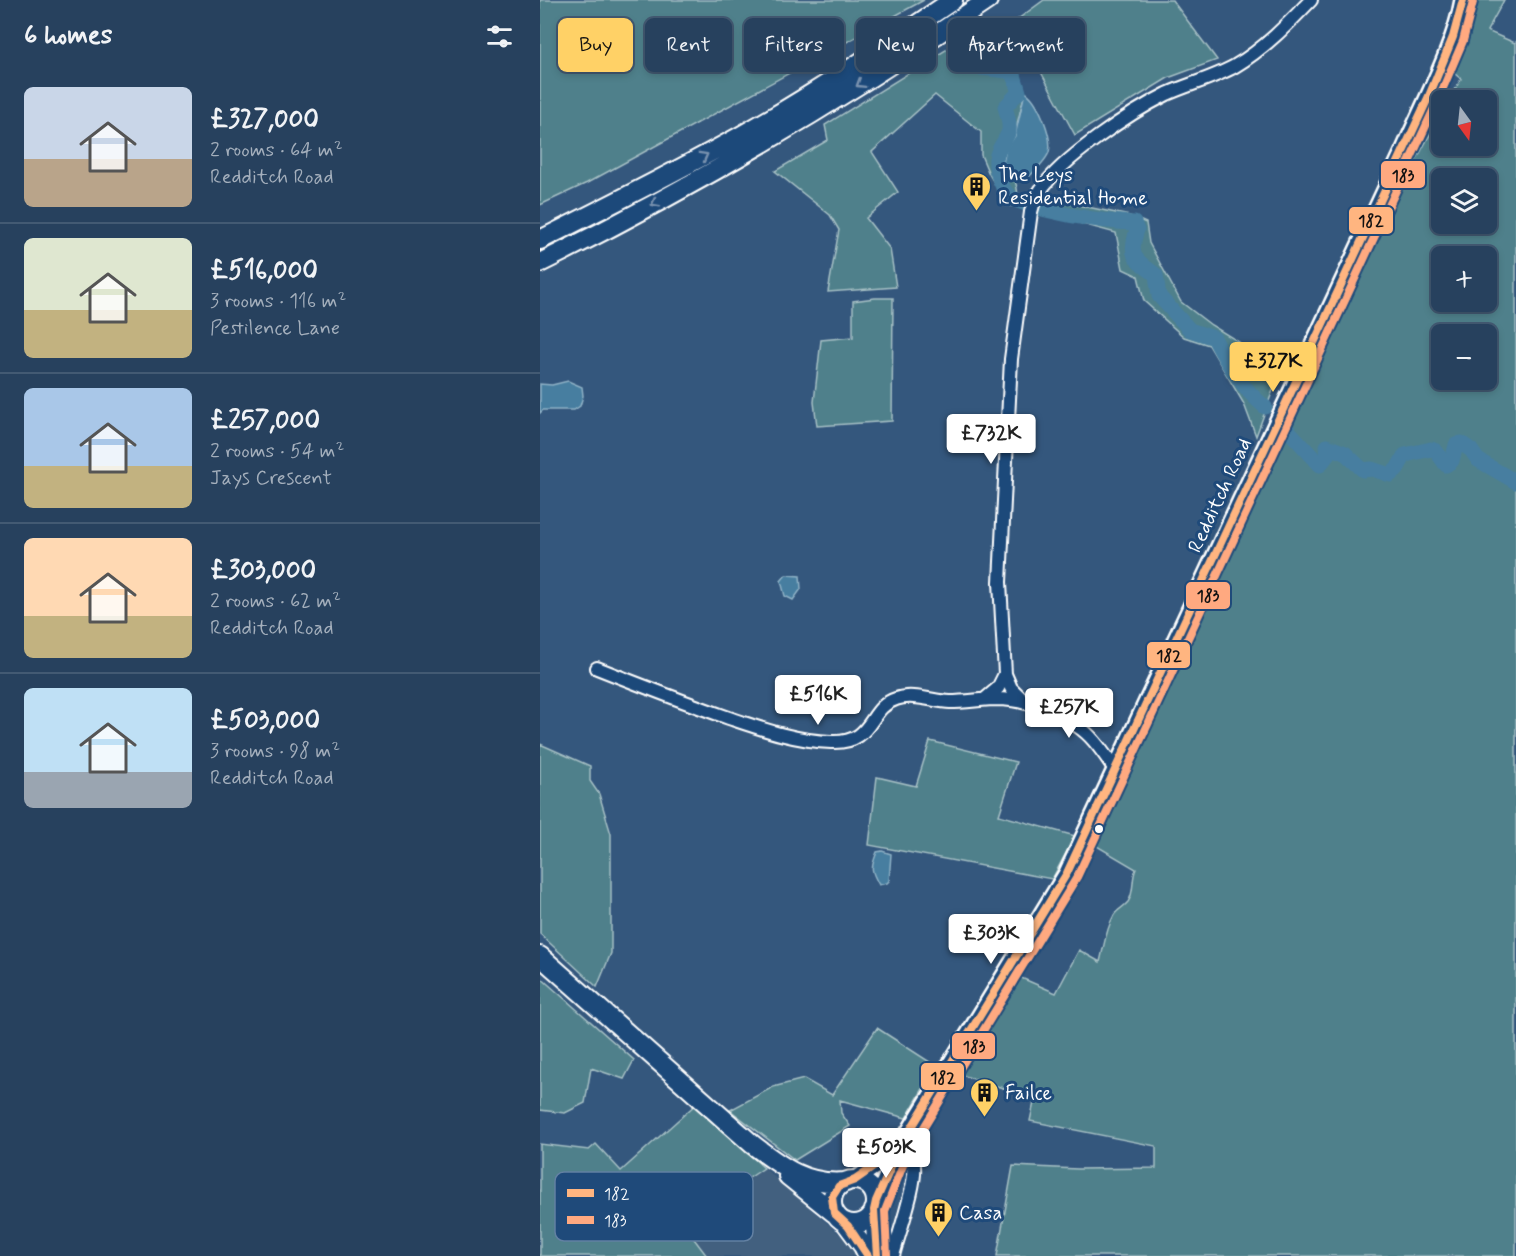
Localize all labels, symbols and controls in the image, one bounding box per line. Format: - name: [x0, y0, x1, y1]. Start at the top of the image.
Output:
- chip: Buy: [558, 18, 633, 72]
- chip: Rent: [645, 18, 732, 72]
- chip: Filters: [744, 18, 844, 72]
- chip: New: [856, 18, 936, 72]
- chip: Apartment: [948, 18, 1085, 72]
- text: 6 homes: [24, 19, 112, 53]
- icon: filters: [483, 20, 516, 53]
- one-way arrow: [856, 77, 866, 89]
- north arrow: [1431, 90, 1497, 156]
- map controls: [1431, 90, 1497, 390]
- text: £327,000: [210, 103, 319, 137]
- icon: home: [72, 111, 144, 183]
- text: 2 rooms · 64 m²: [210, 137, 343, 164]
- one-way arrow: [698, 152, 708, 163]
- line badge: 183: [1380, 160, 1426, 189]
- place label: The Leys Residential Home: [998, 162, 1148, 212]
- text: Redditch Road: [210, 164, 333, 191]
- text: 183: [1392, 166, 1415, 187]
- button: layers: [1431, 168, 1497, 234]
- building icon: The Leys Residential Home: [961, 170, 993, 212]
- one-way arrow: [651, 196, 661, 207]
- line badge: 182: [1348, 206, 1394, 235]
- text: 182: [1358, 211, 1384, 232]
- button: +: [1431, 246, 1497, 312]
- text: £516,000: [210, 254, 318, 288]
- icon: home: [72, 262, 144, 334]
- text: 3 rooms · 116 m²: [210, 288, 346, 315]
- text: Pestilence Lane: [210, 315, 340, 342]
- button: −: [1431, 324, 1497, 390]
- pin: £327K: [1231, 342, 1315, 393]
- text: £327K: [1244, 348, 1302, 375]
- text: £257,000: [210, 404, 320, 438]
- icon: home: [72, 412, 144, 484]
- pin: £732K: [949, 414, 1033, 465]
- text: £732K: [961, 420, 1021, 447]
- street label: Redditch Road: [1182, 434, 1259, 557]
- text: 2 rooms · 54 m²: [210, 438, 344, 465]
- text: Jays Crescent: [210, 465, 332, 492]
- text: £303,000: [210, 554, 316, 588]
- icon: home: [72, 562, 144, 634]
- line badge: 183: [1185, 581, 1231, 610]
- text: 183: [1197, 586, 1220, 607]
- text: 2 rooms · 62 m²: [210, 588, 341, 615]
- text: Redditch Road: [210, 615, 333, 642]
- line badge: 182: [1146, 641, 1191, 669]
- text: 182: [1156, 646, 1182, 667]
- pin: £516K: [776, 675, 860, 726]
- text: £516K: [789, 681, 847, 708]
- pin: £257K: [1027, 688, 1111, 739]
- text: £257K: [1039, 694, 1099, 721]
- text: £503,000: [210, 704, 320, 738]
- icon: home: [72, 712, 144, 784]
- text: 3 rooms · 98 m²: [210, 738, 340, 765]
- text: Redditch Road: [210, 765, 333, 792]
- unlabelled marker: [1093, 823, 1105, 835]
- pin: £303K: [949, 914, 1033, 965]
- text: £303K: [963, 920, 1019, 947]
- line badge: 183: [951, 1032, 996, 1060]
- text: 183: [963, 1037, 986, 1058]
- line badge: 182: [920, 1062, 965, 1091]
- text: 182: [930, 1068, 956, 1089]
- building icon: Failce: [968, 1076, 1000, 1118]
- place label: Failce: [1005, 1080, 1052, 1107]
- pin: £503K: [844, 1128, 928, 1179]
- text: £503K: [856, 1134, 916, 1161]
- legend: [555, 1172, 753, 1241]
- text: 182: [604, 1184, 630, 1205]
- building icon: Casa: [922, 1196, 954, 1238]
- place label: Casa: [959, 1200, 1002, 1227]
- text: 183: [604, 1211, 627, 1232]

